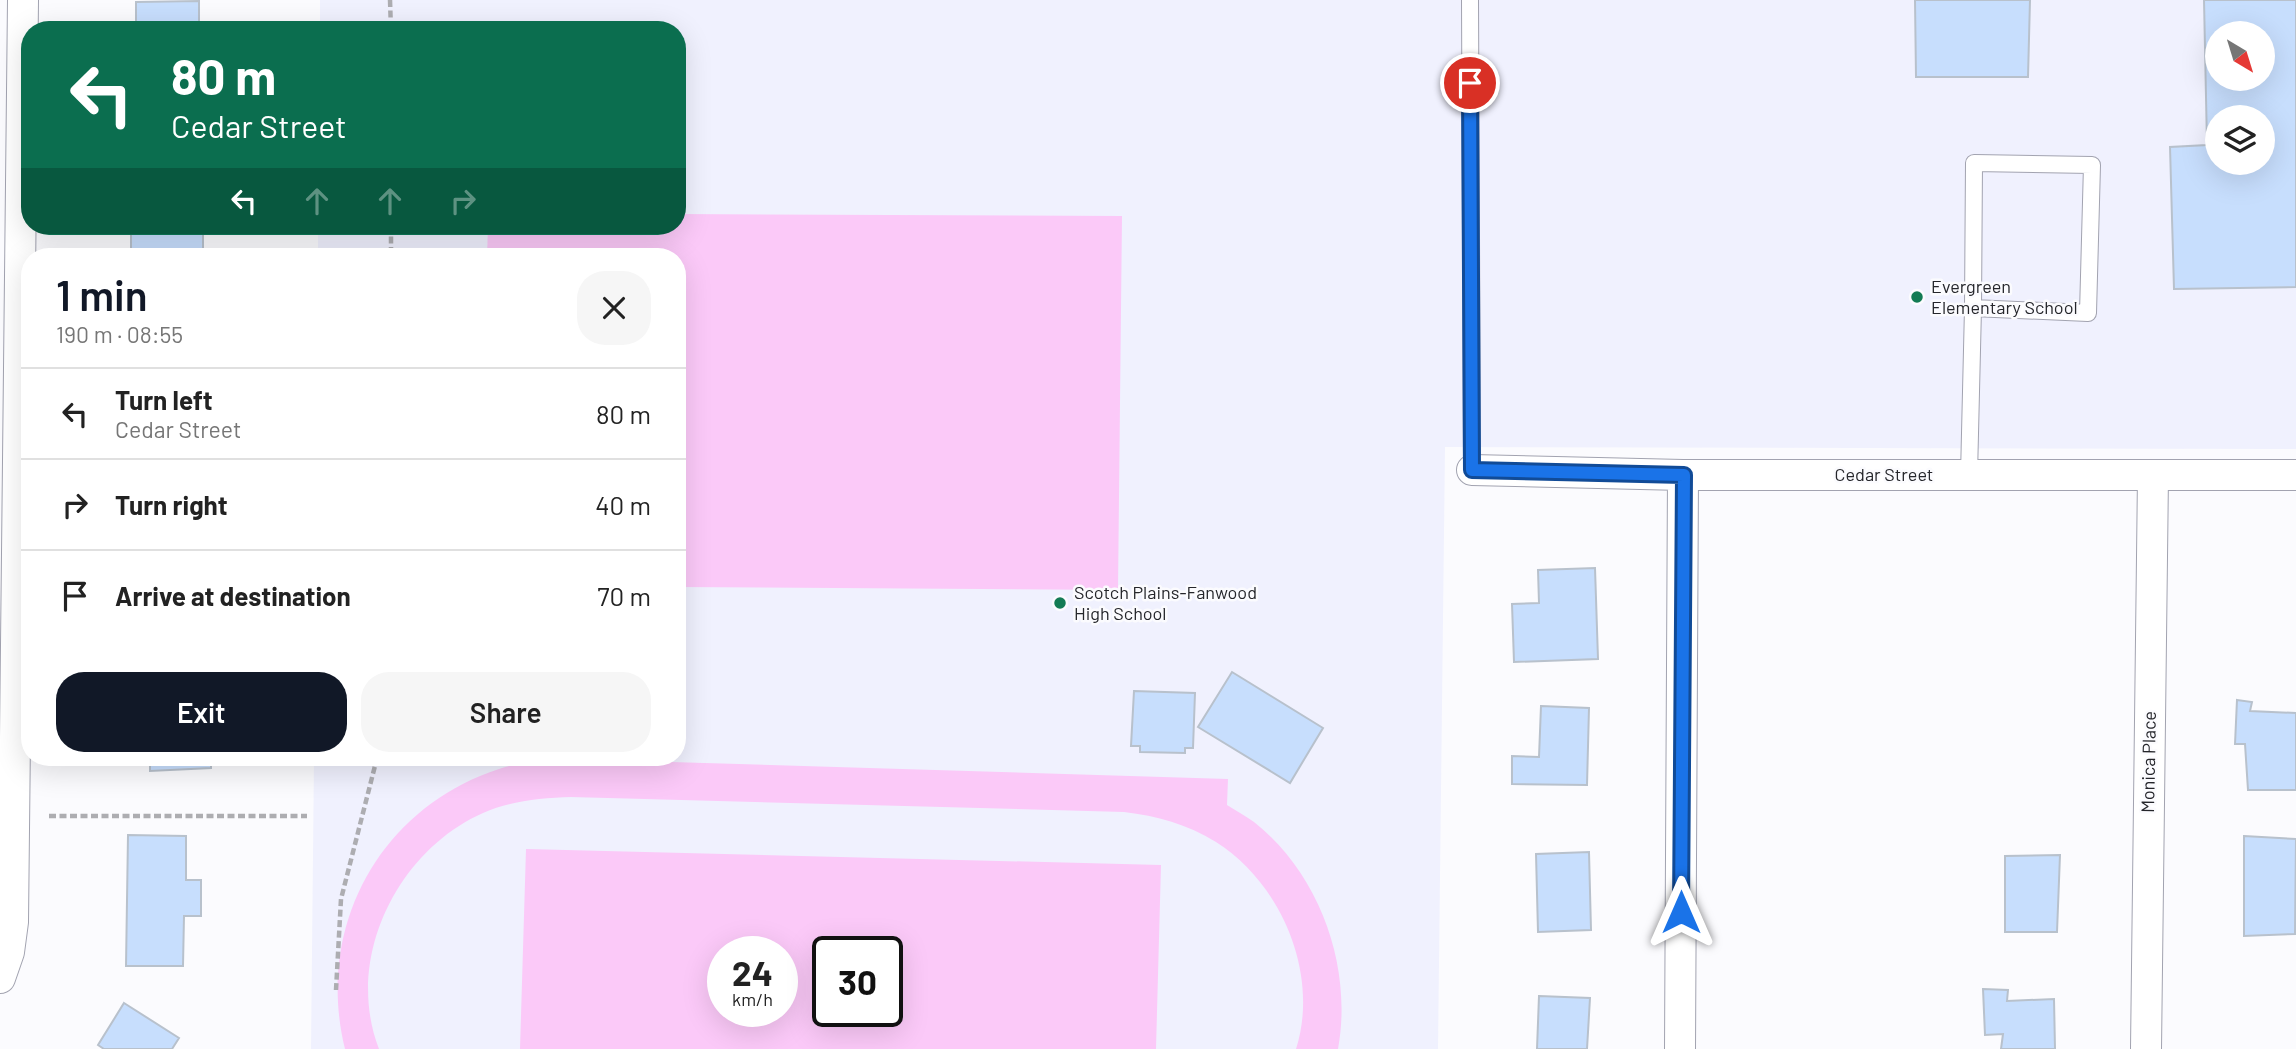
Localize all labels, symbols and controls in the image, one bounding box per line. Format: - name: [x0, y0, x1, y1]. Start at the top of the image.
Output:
- north arrow: [2205, 21, 2275, 91]
- map controls: [2205, 21, 2275, 175]
- text: 80 m: [171, 46, 276, 105]
- icon: left: [56, 49, 147, 140]
- pin: [1440, 53, 1500, 113]
- icon: arrive: [1451, 64, 1489, 102]
- button: layers: [2205, 105, 2275, 175]
- text: Cedar Street: [171, 106, 347, 144]
- icon: left: [225, 182, 263, 220]
- icon: ahead: [298, 182, 336, 220]
- icon: ahead: [371, 182, 409, 220]
- icon: right: [444, 182, 482, 220]
- text: 1 min: [56, 269, 148, 319]
- button: close: [577, 271, 651, 345]
- place label: Evergreen Elementary School: [1931, 275, 2078, 318]
- marker: Evergreen Elementary School: [1909, 289, 1925, 305]
- text: 190 m · 08:55: [56, 320, 183, 348]
- text: Turn left: [115, 384, 213, 415]
- icon: left: [56, 395, 94, 433]
- text: 80 m: [596, 398, 651, 429]
- text: Cedar Street: [115, 415, 241, 443]
- street label: Cedar Street: [1835, 463, 1933, 485]
- icon: right: [56, 486, 94, 524]
- text: Turn right: [115, 489, 228, 520]
- text: 40 m: [595, 489, 651, 520]
- icon: arrive: [56, 577, 94, 615]
- text: Arrive at destination: [115, 580, 351, 611]
- text: 70 m: [597, 580, 651, 611]
- place label: Scotch Plains-Fanwood High School: [1074, 581, 1257, 624]
- marker: Scotch Plains-Fanwood High School: [1052, 595, 1068, 611]
- button: Exit: [56, 672, 347, 752]
- button: Share: [361, 672, 651, 752]
- street label: Monica Place: [2136, 711, 2160, 813]
- position arrow: [1644, 875, 1718, 949]
- speed limit sign: 30: [812, 936, 903, 1027]
- text: 24: [732, 951, 773, 993]
- text: km/h: [732, 988, 773, 1010]

